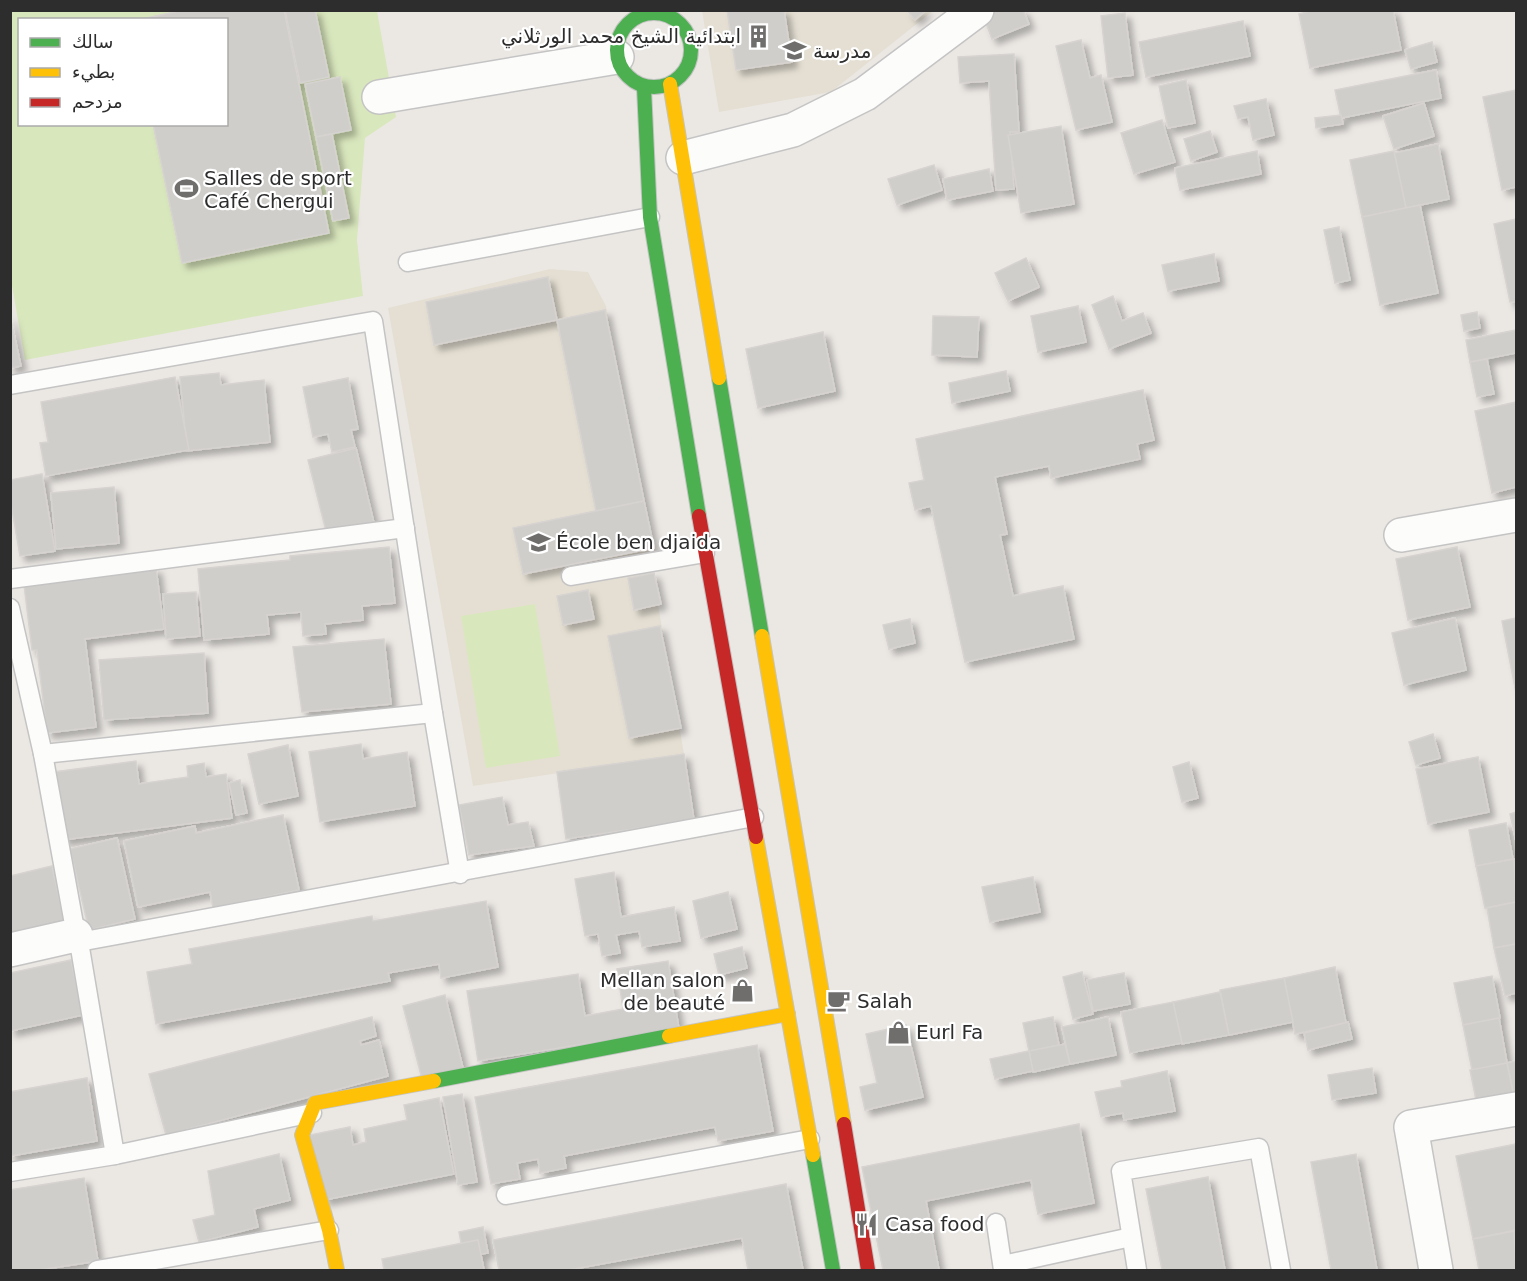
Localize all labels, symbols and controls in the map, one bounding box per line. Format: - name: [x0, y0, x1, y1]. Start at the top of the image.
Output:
- legend: [18, 18, 228, 126]
- building icon: ابتدائية الشيخ محمد الورثلاني: [746, 23, 772, 49]
- place label: ابتدائية الشيخ محمد الورثلاني: [501, 24, 741, 49]
- text: سالك: [72, 31, 113, 52]
- school or university icon: مدرسة: [782, 38, 808, 64]
- place label: مدرسة: [813, 39, 871, 63]
- text: بطيء: [72, 61, 115, 83]
- text: مزدحم: [72, 91, 123, 113]
- place label: Salles de sport Café Chergui: [204, 166, 352, 213]
- sports icon: Salles de sport Café Chergui: [173, 176, 199, 202]
- school or university icon: École ben djaida: [525, 529, 551, 555]
- place label: École ben djaida: [556, 530, 721, 554]
- place label: Mellan salon de beauté: [600, 968, 725, 1015]
- shop icon: Mellan salon de beauté: [730, 978, 756, 1004]
- cafe icon: Salah: [826, 988, 852, 1014]
- place label: Salah: [857, 989, 912, 1013]
- shop icon: Eurl Fa: [885, 1019, 911, 1045]
- place label: Eurl Fa: [916, 1020, 983, 1044]
- restaurant icon: Casa food: [854, 1211, 880, 1237]
- place label: Casa food: [885, 1212, 984, 1236]

